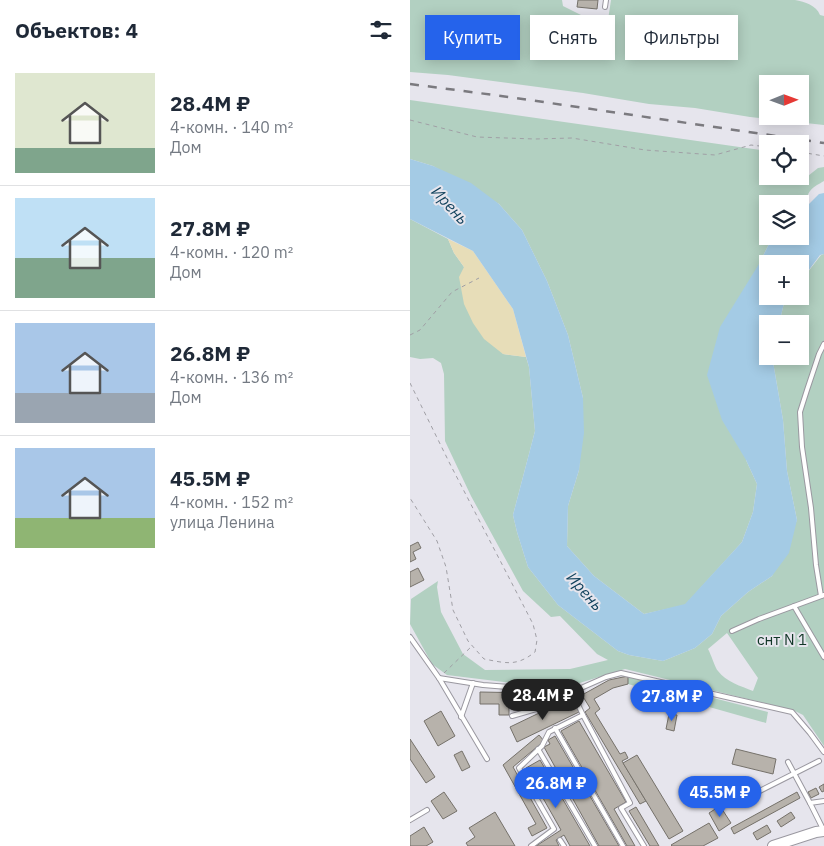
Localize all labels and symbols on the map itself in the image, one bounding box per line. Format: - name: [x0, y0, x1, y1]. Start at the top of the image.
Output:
- north arrow: [759, 75, 809, 125]
- water label: Ирень: [427, 182, 473, 228]
- water label: Ирень: [562, 568, 608, 615]
- park label: снт N 1: [757, 630, 807, 649]
- pin: 28.4M ₽: [497, 678, 589, 721]
- pin: 27.8M ₽: [626, 680, 718, 722]
- pin: 26.8M ₽: [510, 766, 602, 809]
- pin: 45.5M ₽: [674, 776, 766, 818]

